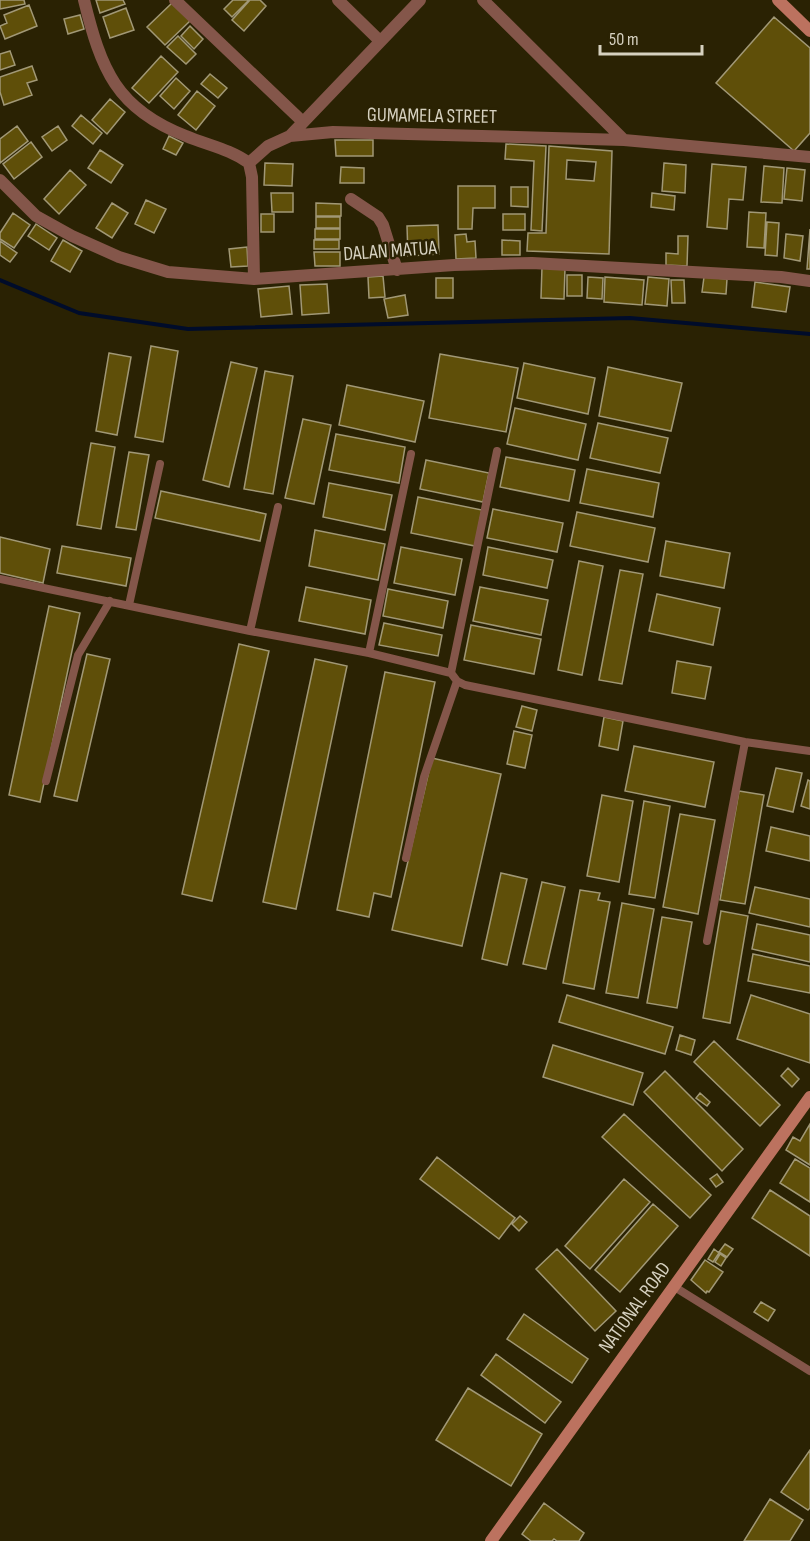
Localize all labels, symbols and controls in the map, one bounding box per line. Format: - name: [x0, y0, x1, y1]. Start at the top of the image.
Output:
- scale bar: [600, 18, 702, 56]
- text: 50 m: [609, 29, 639, 50]
- street label: GUMAMELA STREET: [367, 103, 497, 129]
- street label: DALAN MATUA: [342, 236, 438, 266]
- street label: NATIONAL ROAD: [594, 1257, 676, 1358]

